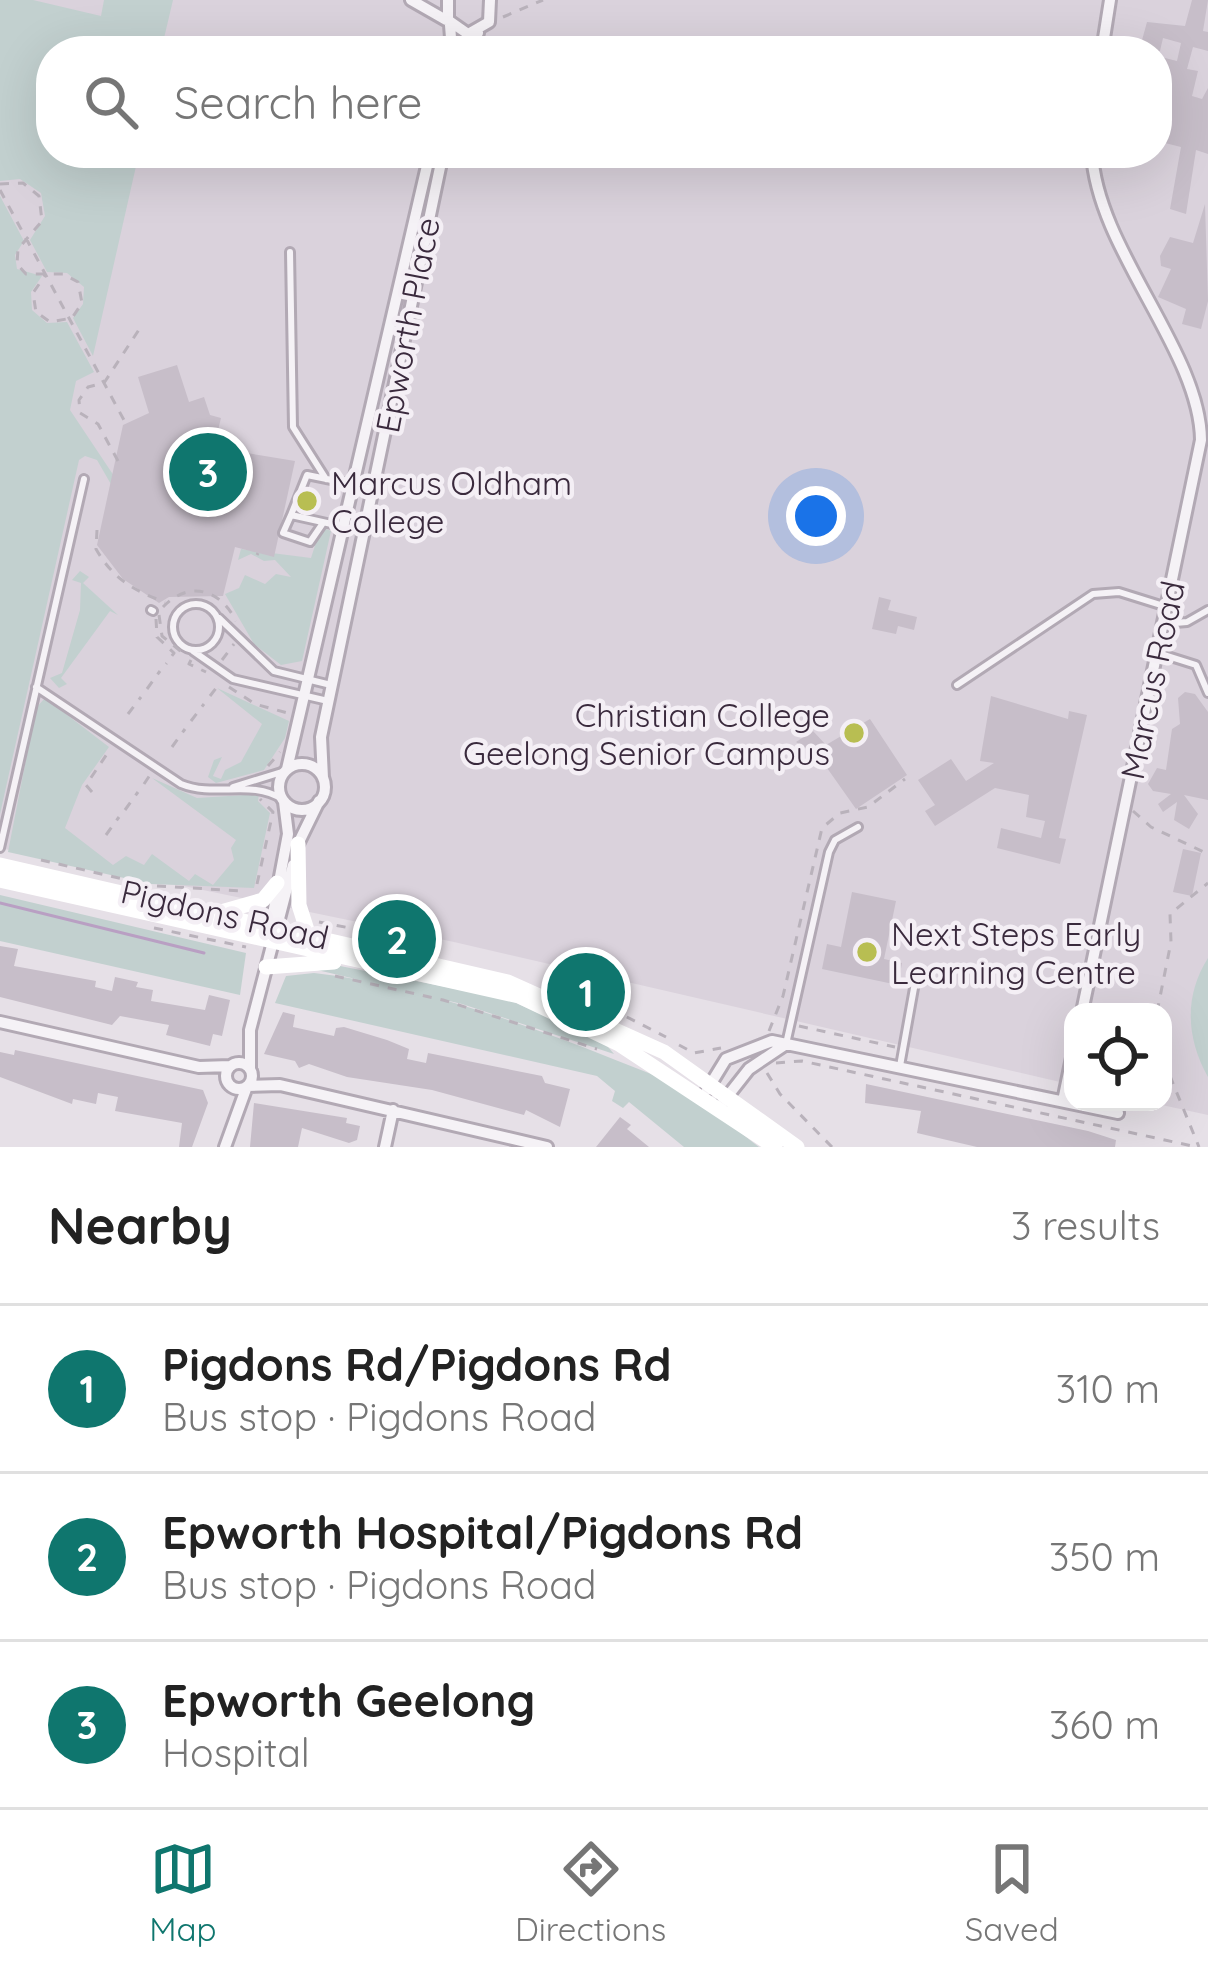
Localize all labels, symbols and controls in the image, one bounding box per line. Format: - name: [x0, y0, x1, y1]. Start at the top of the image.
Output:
- search box: [36, 36, 1172, 168]
- icon: search: [78, 69, 144, 135]
- text: Search here: [174, 74, 422, 130]
- street label: Epworth Place: [366, 214, 448, 436]
- pin: 3: [169, 427, 247, 517]
- place label: Marcus Oldham College: [331, 462, 572, 541]
- your location: [786, 486, 846, 546]
- marker: Marcus Oldham College: [294, 488, 320, 514]
- street label: Marcus Road: [1111, 577, 1193, 783]
- place label: Christian College Geelong Senior Campus: [463, 694, 830, 773]
- marker: Christian College Geelong Senior Campus: [841, 720, 867, 746]
- street label: Pigdons Road: [117, 870, 333, 958]
- pin: 2: [358, 894, 436, 984]
- place label: Next Steps Early Learning Centre: [891, 913, 1141, 992]
- marker: Next Steps Early Learning Centre: [854, 939, 880, 965]
- pin: 1: [547, 947, 625, 1037]
- map controls: [1064, 1003, 1172, 1111]
- button: locate: [1064, 1003, 1172, 1111]
- text: Nearby: [48, 1193, 232, 1257]
- text: 3 results: [1011, 1201, 1160, 1250]
- text: Pigdons Rd/Pigdons Rd: [162, 1336, 672, 1392]
- text: 1: [79, 1364, 95, 1413]
- text: 310 m: [1056, 1364, 1160, 1413]
- text: Bus stop · Pigdons Road: [162, 1392, 597, 1441]
- text: Epworth Hospital/Pigdons Rd: [162, 1504, 803, 1560]
- text: 2: [76, 1532, 98, 1581]
- text: 350 m: [1049, 1532, 1160, 1581]
- text: Bus stop · Pigdons Road: [162, 1560, 597, 1609]
- text: Epworth Geelong: [162, 1672, 535, 1728]
- text: 3: [77, 1700, 97, 1749]
- text: 360 m: [1049, 1700, 1160, 1749]
- text: Hospital: [162, 1728, 310, 1777]
- tab: Map: [149, 1836, 217, 1949]
- tab: Directions: [515, 1836, 666, 1949]
- tab: Saved: [965, 1836, 1059, 1949]

